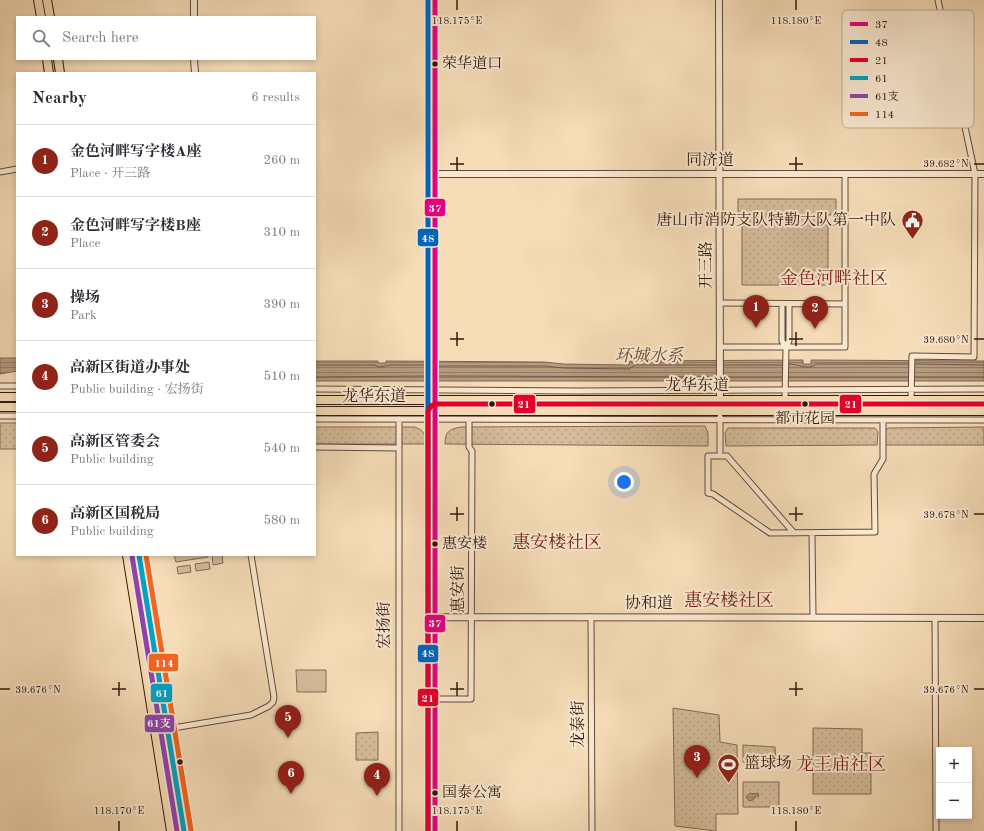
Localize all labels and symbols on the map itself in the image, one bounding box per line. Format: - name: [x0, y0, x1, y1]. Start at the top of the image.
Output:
- legend: [842, 10, 974, 128]
- text: 118.175°E: [432, 16, 482, 26]
- text: 118.180°E: [771, 16, 821, 26]
- text: 37: [875, 20, 888, 31]
- text: 48: [875, 38, 888, 49]
- place label: 荣华道口: [442, 55, 502, 72]
- text: 21: [875, 56, 888, 67]
- marker: 荣华道口: [430, 59, 440, 69]
- text: 61: [875, 74, 888, 85]
- text: 61支: [875, 90, 899, 103]
- text: 114: [875, 110, 894, 121]
- street label: 同济道: [686, 151, 734, 169]
- text: 39.682°N: [923, 159, 969, 169]
- line badge: 37: [424, 198, 446, 217]
- text: 37: [429, 204, 441, 215]
- public building icon: 唐山市消防支队特勤大队第一中队: [899, 208, 925, 241]
- place label: 唐山市消防支队特勤大队第一中队: [656, 211, 896, 229]
- line badge: 48: [417, 228, 439, 247]
- text: 48: [422, 234, 434, 245]
- street label: 开三路: [697, 241, 715, 289]
- district label: 金色河畔社区: [780, 268, 888, 288]
- pin: 1: [743, 295, 769, 328]
- pin: 2: [802, 296, 828, 329]
- text: 39.680°N: [923, 335, 969, 345]
- water label: 环城水系: [615, 346, 685, 365]
- street label: 龙华东道: [665, 376, 729, 394]
- street label: 龙华东道: [342, 387, 406, 405]
- line badge: 21: [513, 394, 536, 414]
- line badge: 21: [839, 394, 862, 414]
- unlabelled marker: [487, 399, 497, 409]
- marker: 都市花园: [800, 399, 810, 409]
- text: 21: [518, 400, 530, 411]
- text: 21: [845, 400, 857, 411]
- place label: 都市花园: [775, 410, 835, 427]
- your location: [614, 472, 634, 492]
- text: 39.678°N: [923, 510, 969, 520]
- district label: 惠安楼社区: [512, 532, 602, 552]
- place label: 惠安楼: [442, 535, 487, 552]
- marker: 惠安楼: [430, 539, 440, 549]
- street label: 惠安街: [449, 565, 467, 613]
- district label: 惠安楼社区: [684, 590, 774, 610]
- street label: 协和道: [625, 594, 673, 612]
- street label: 宏扬街: [375, 601, 393, 649]
- line badge: 37: [424, 614, 446, 633]
- text: 37: [429, 619, 441, 630]
- line badge: 48: [417, 644, 439, 663]
- text: 48: [422, 649, 434, 660]
- line badge: 114: [148, 653, 179, 672]
- text: 114: [154, 659, 174, 670]
- line badge: 61: [150, 683, 173, 703]
- text: 39.676°N: [15, 685, 61, 695]
- text: 39.676°N: [923, 685, 969, 695]
- line badge: 21: [417, 688, 439, 707]
- text: 61: [156, 689, 168, 700]
- text: 21: [422, 694, 434, 705]
- street label: 龙泰街: [569, 700, 587, 748]
- pin: 5: [275, 705, 301, 738]
- line badge: 61支: [144, 714, 175, 733]
- text: 61支: [147, 717, 171, 730]
- pin: 3: [684, 745, 710, 778]
- sports icon: 篮球场: [715, 751, 741, 784]
- place label: 篮球场: [744, 754, 792, 772]
- district label: 龙王庙社区: [796, 754, 886, 774]
- unlabelled marker: [175, 757, 185, 767]
- pin: 6: [278, 761, 304, 794]
- pin: 4: [364, 763, 390, 796]
- place label: 国泰公寓: [442, 784, 502, 801]
- marker: 国泰公寓: [430, 788, 440, 798]
- text: 118.170°E: [94, 806, 144, 816]
- text: 118.175°E: [432, 806, 482, 816]
- text: 118.180°E: [771, 806, 821, 816]

